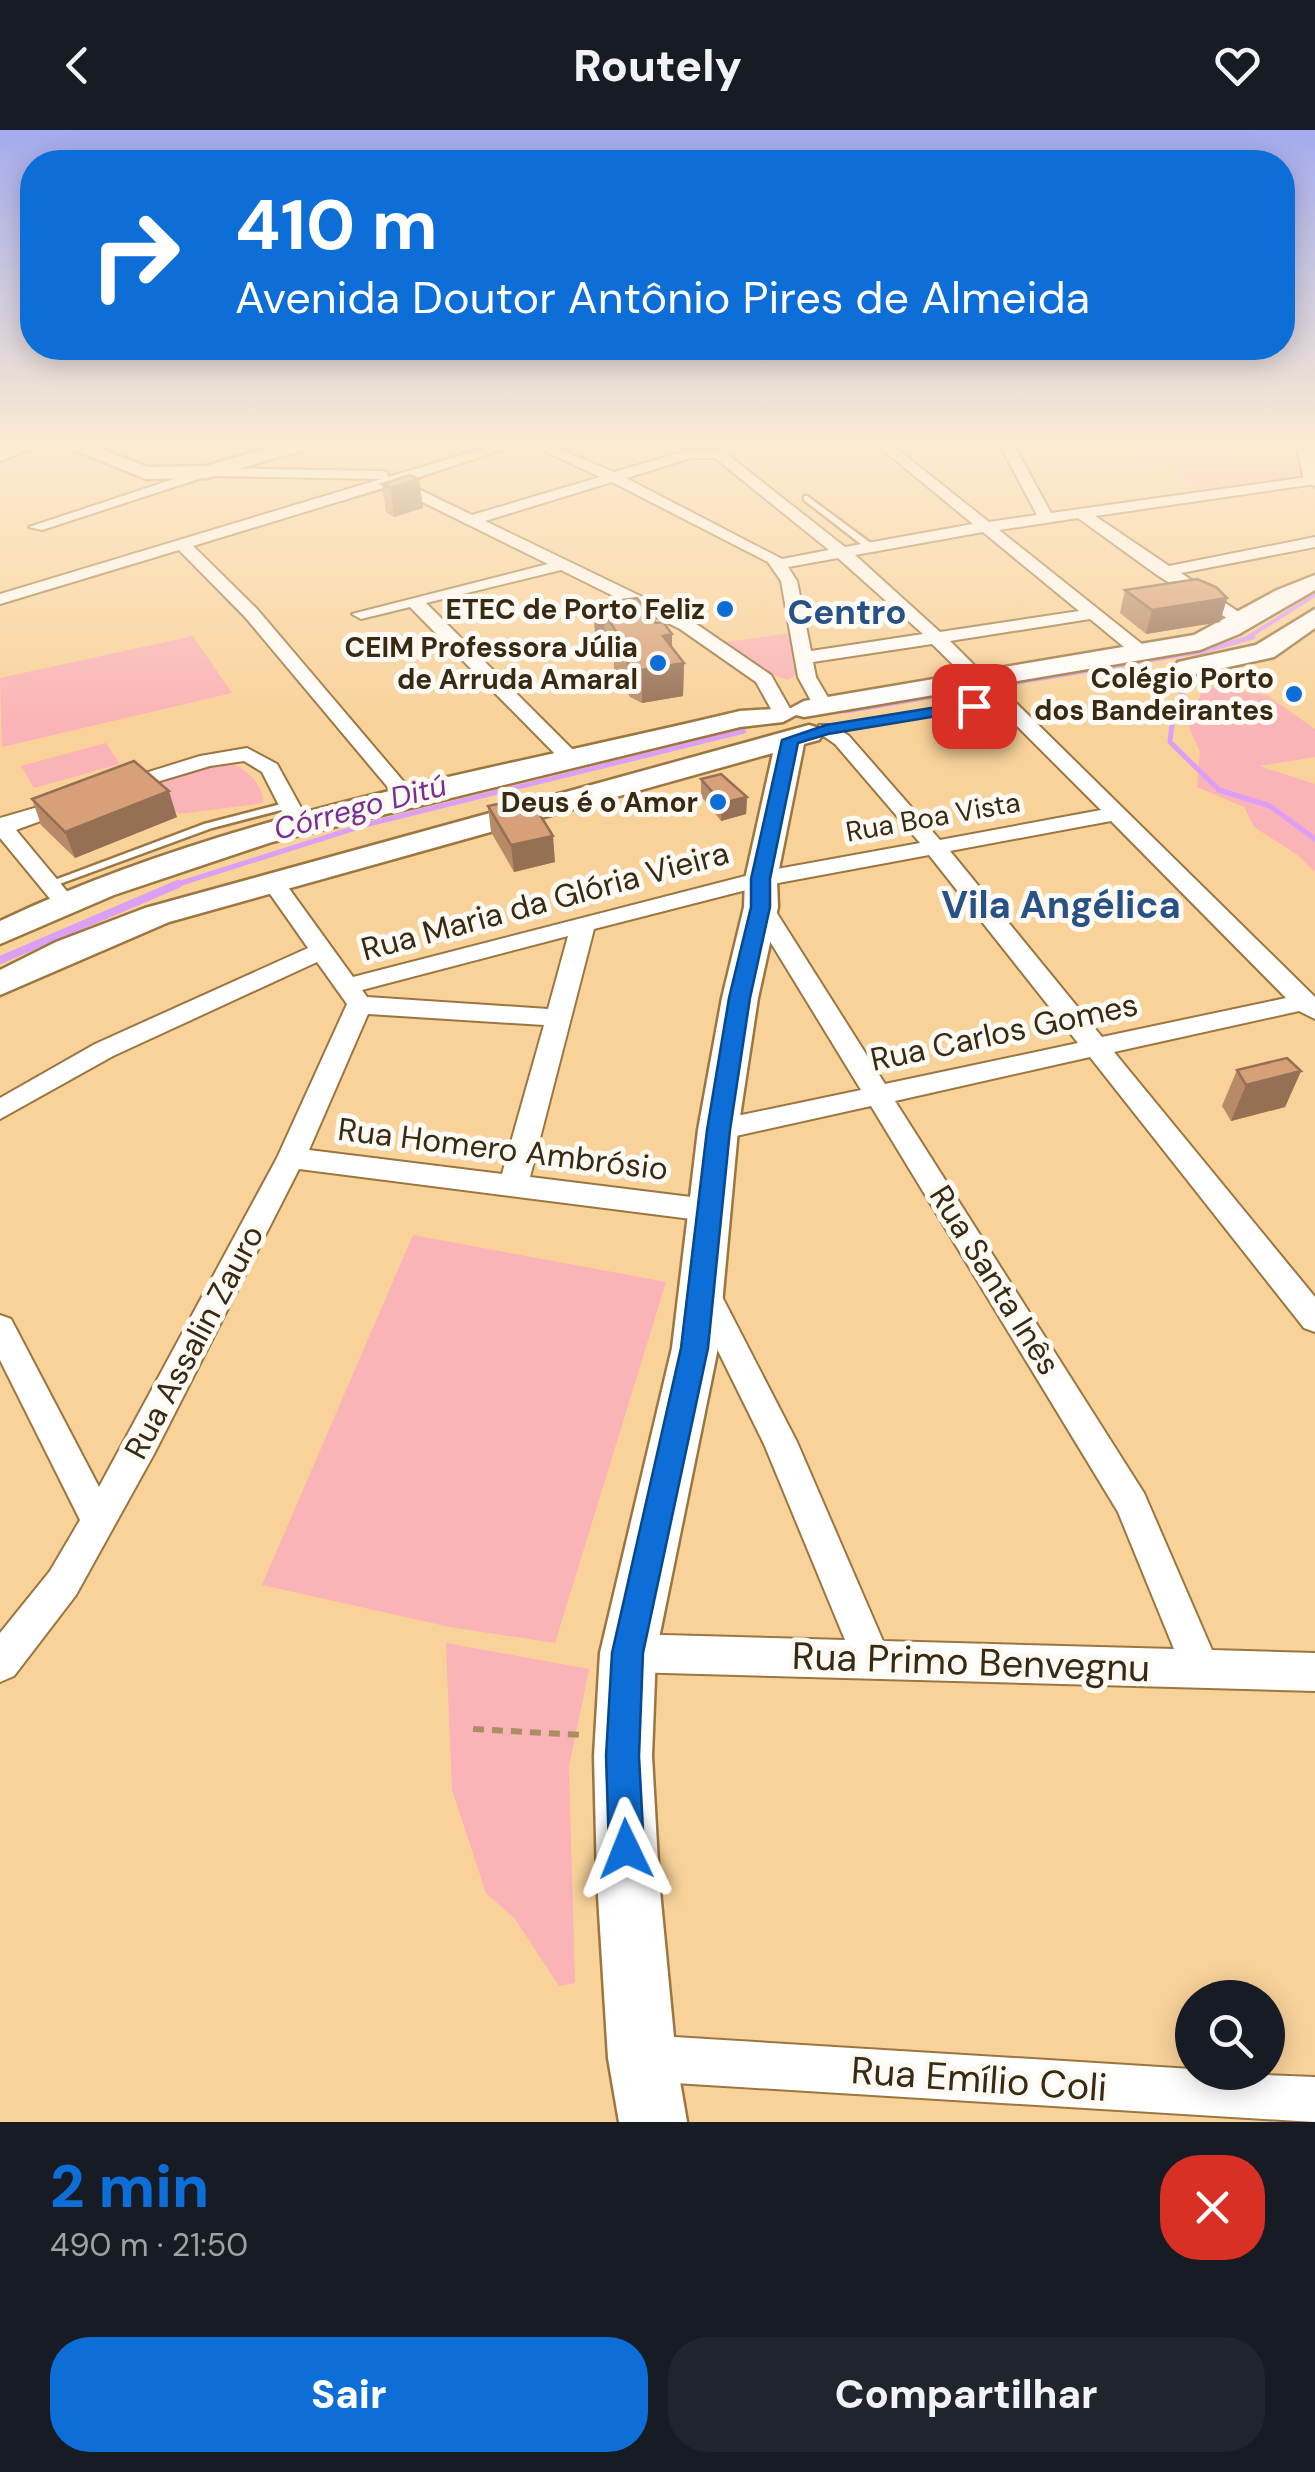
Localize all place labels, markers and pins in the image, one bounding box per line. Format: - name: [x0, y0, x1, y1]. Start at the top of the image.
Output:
- place label: ETEC de Porto Feliz: [446, 591, 705, 628]
- marker: ETEC de Porto Feliz: [714, 598, 736, 620]
- place label: CEIM Professora Júlia de Arruda Amaral: [345, 629, 638, 698]
- marker: CEIM Professora Júlia de Arruda Amaral: [647, 652, 669, 674]
- place label: Colégio Porto dos Bandeirantes: [1034, 660, 1274, 729]
- pin: [932, 664, 1017, 749]
- marker: Colégio Porto dos Bandeirantes: [1283, 683, 1305, 705]
- place label: Deus é o Amor: [501, 784, 698, 821]
- marker: Deus é o Amor: [707, 791, 729, 813]

